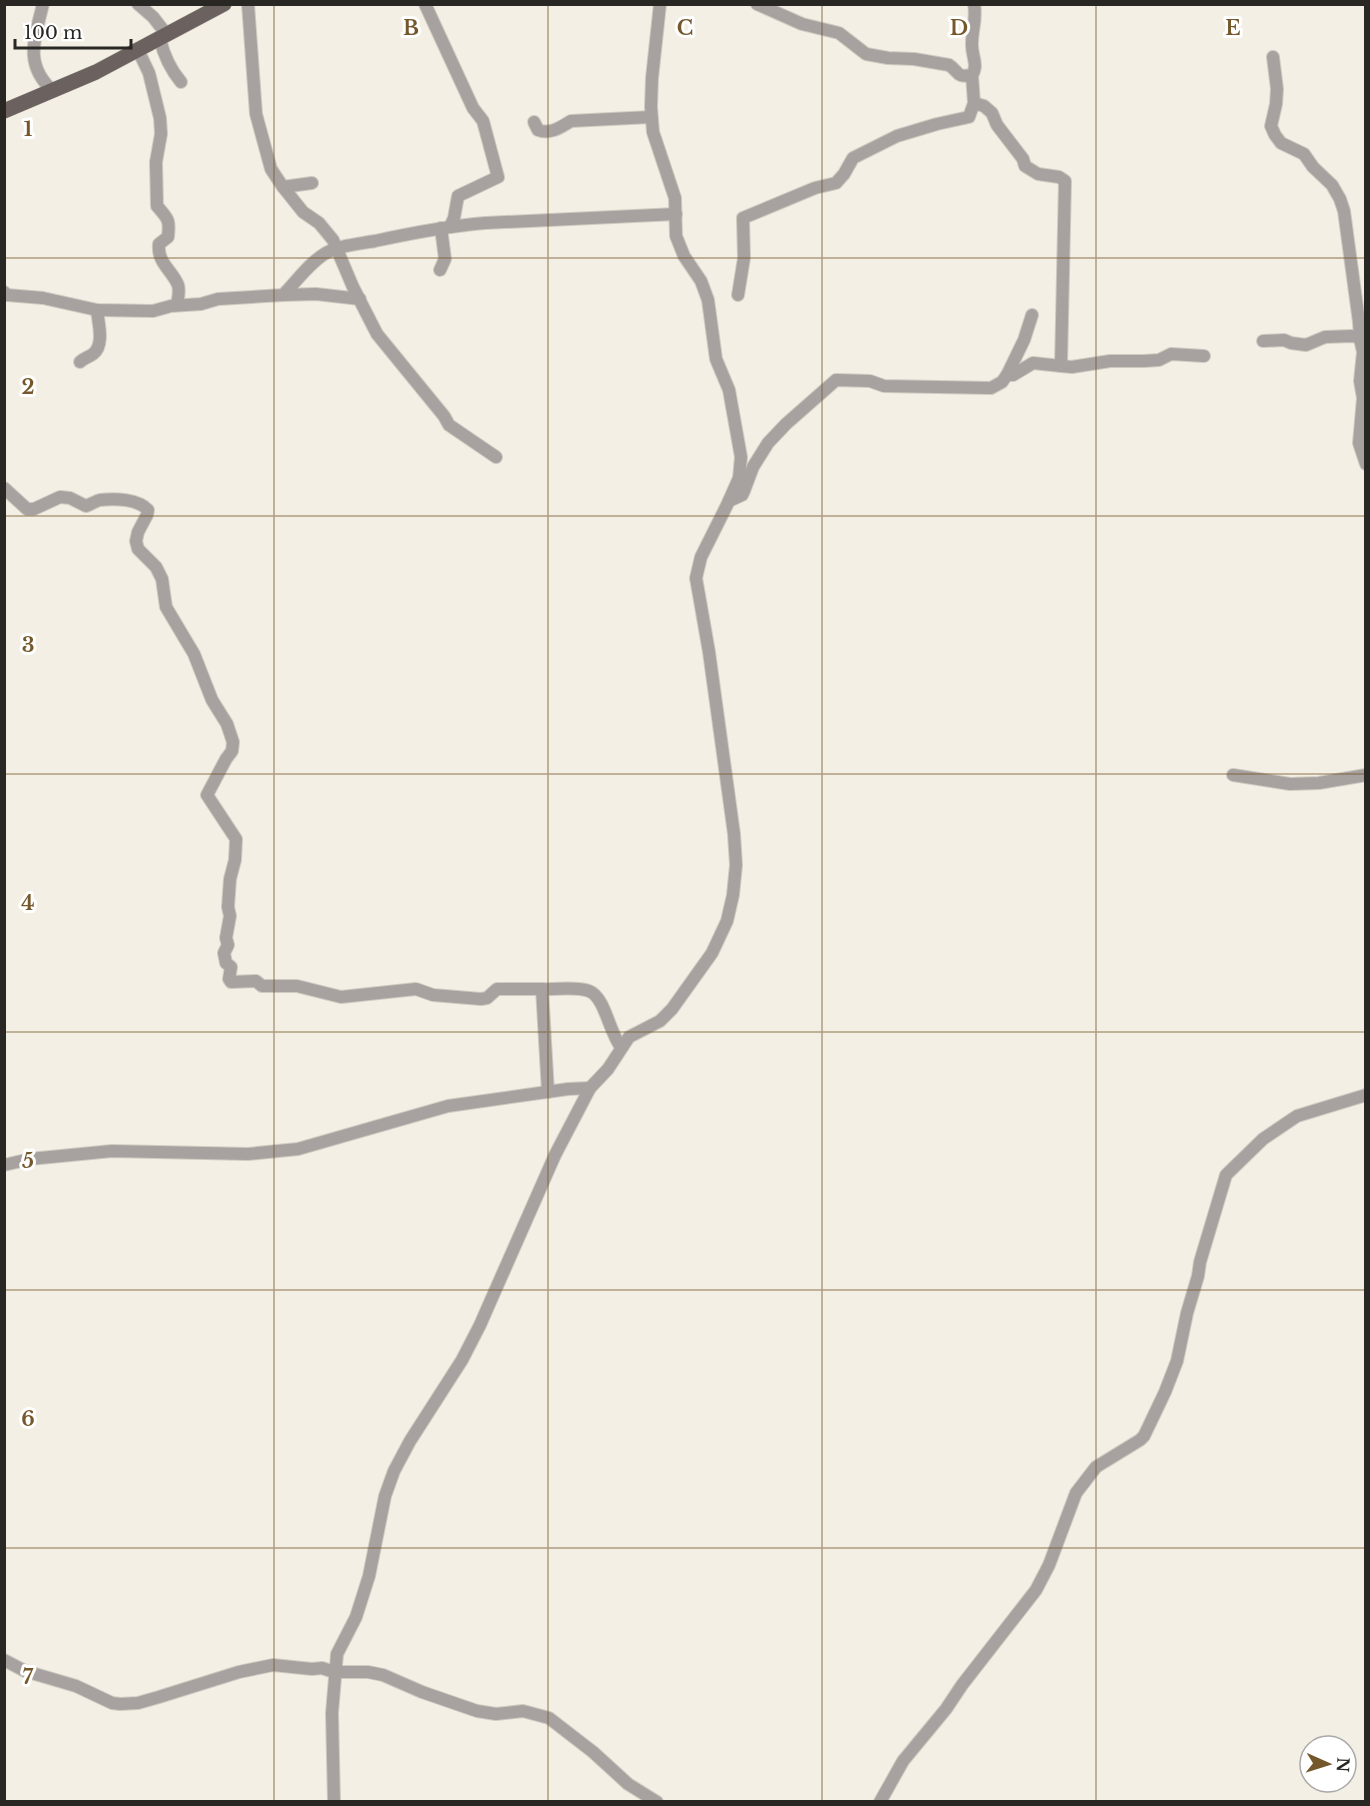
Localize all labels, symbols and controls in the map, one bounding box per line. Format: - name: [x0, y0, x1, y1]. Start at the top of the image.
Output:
- scale bar: [15, 12, 130, 50]
- text: B: [403, 16, 419, 40]
- text: C: [677, 16, 693, 40]
- text: D: [950, 16, 968, 40]
- text: E: [1225, 16, 1241, 40]
- text: 100 m: [24, 22, 82, 44]
- text: 1: [24, 117, 33, 141]
- text: 2: [21, 375, 35, 399]
- text: 3: [22, 633, 34, 657]
- text: 4: [21, 891, 35, 915]
- text: 5: [22, 1149, 34, 1173]
- text: 6: [21, 1407, 35, 1431]
- text: 7: [23, 1665, 34, 1689]
- north arrow: [1298, 1734, 1358, 1794]
- text: N: [1333, 1757, 1353, 1773]

